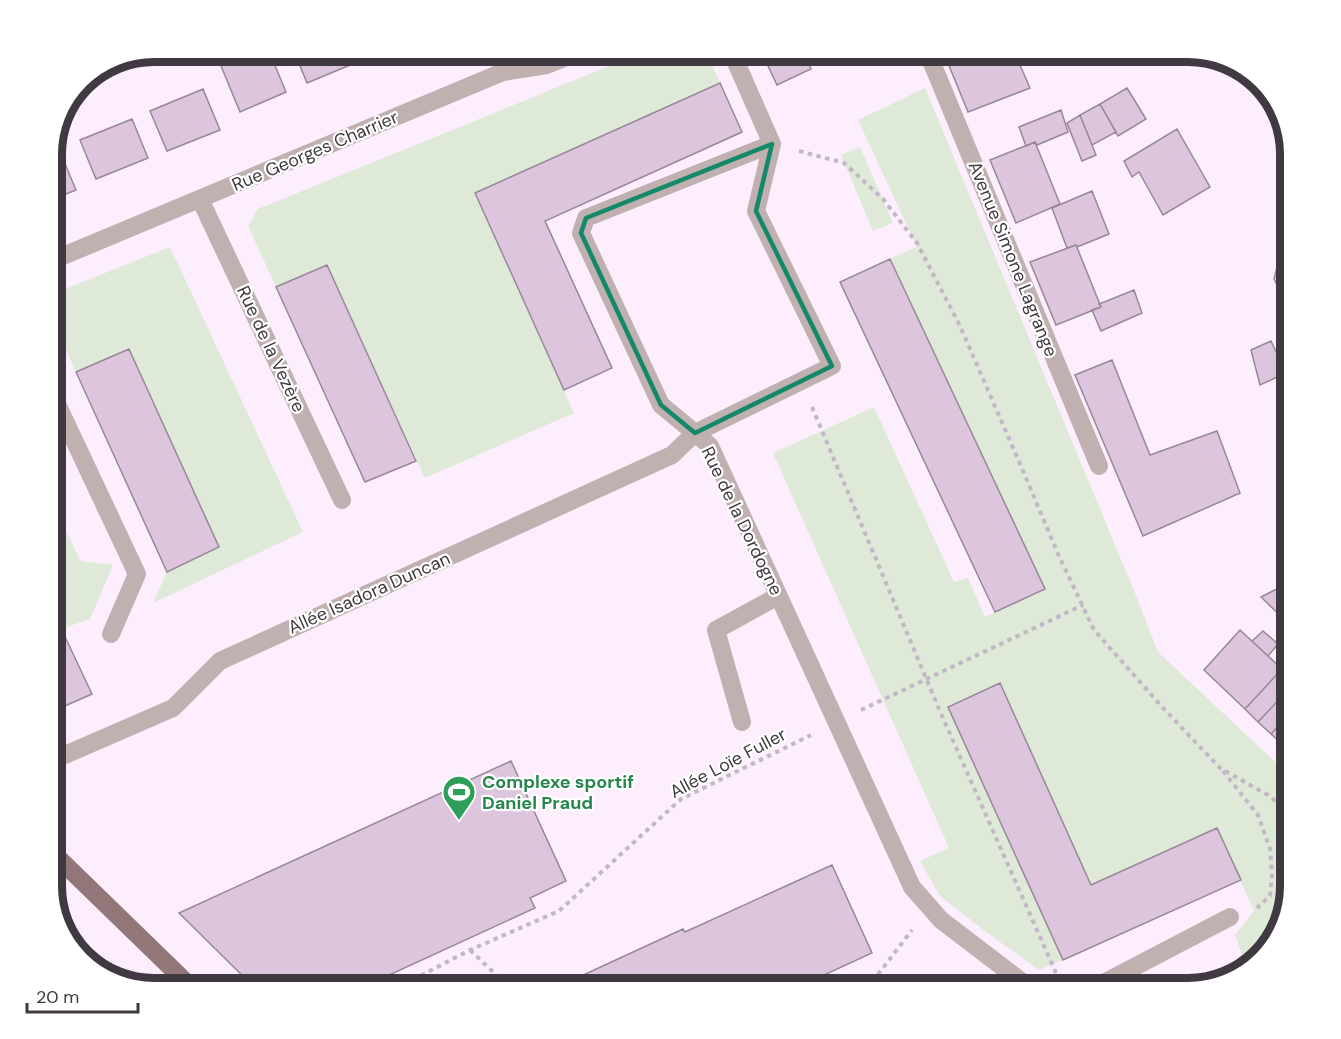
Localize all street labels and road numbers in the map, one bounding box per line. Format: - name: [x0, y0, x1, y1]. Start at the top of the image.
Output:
- street label: Rue Georges Charrier: [228, 105, 402, 197]
- street label: Avenue Simone Lagrange: [963, 158, 1063, 360]
- street label: Rue de la Vezère: [231, 282, 311, 416]
- street label: Rue de la Dordogne: [696, 443, 788, 599]
- street label: Allée Isadora Duncan: [284, 546, 454, 640]
- street label: Allée Loïe Fuller: [665, 722, 791, 804]

